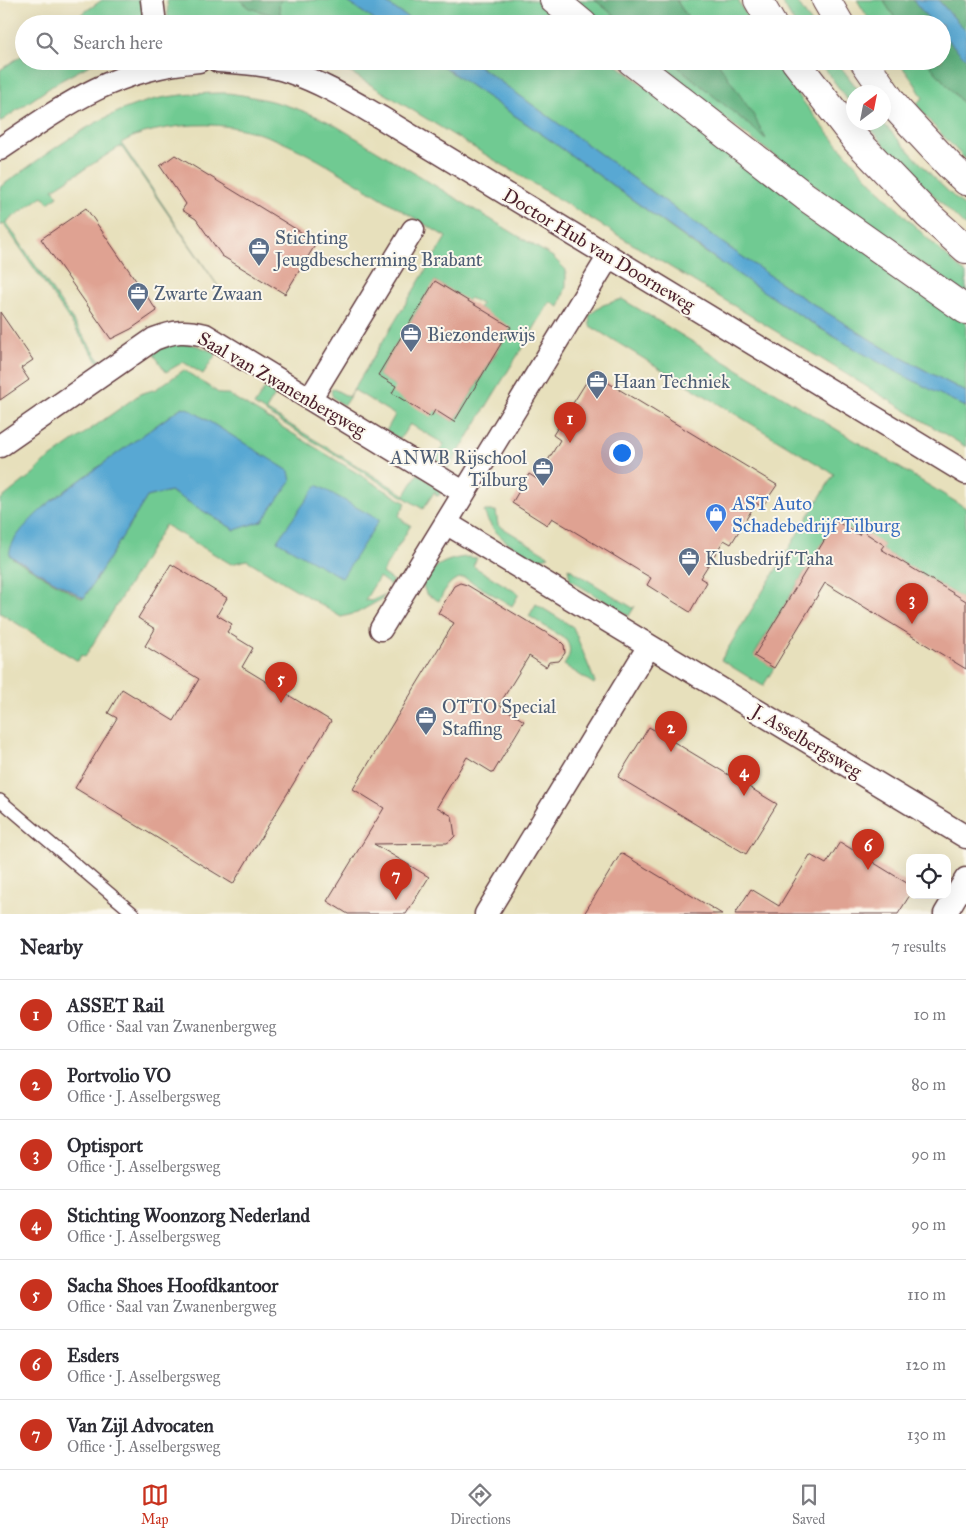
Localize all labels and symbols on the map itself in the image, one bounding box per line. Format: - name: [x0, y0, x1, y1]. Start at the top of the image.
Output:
- north arrow: [846, 85, 891, 130]
- street label: Doctor Hub van Doorneweg: [498, 183, 699, 317]
- place label: Stichting Jeugdbescherming Brabant: [273, 226, 483, 272]
- office icon: Stichting Jeugdbescherming Brabant: [247, 236, 271, 267]
- office icon: Zwarte Zwaan: [126, 281, 150, 312]
- place label: Zwarte Zwaan: [154, 282, 262, 305]
- office icon: Biezonderwijs: [399, 322, 423, 353]
- place label: Biezonderwijs: [427, 323, 535, 346]
- street label: Saal van Zwanenbergweg: [193, 326, 370, 443]
- office icon: Haan Techniek: [585, 369, 609, 400]
- place label: Haan Techniek: [613, 370, 730, 393]
- pin: 1: [554, 402, 586, 443]
- your location: [609, 440, 635, 466]
- place label: ANWB Rijschool Tilburg: [389, 446, 528, 492]
- office icon: ANWB Rijschool Tilburg: [531, 456, 555, 487]
- place label: AST Auto Schadebedrijf Tilburg: [731, 492, 900, 538]
- shop icon: AST Auto Schadebedrijf Tilburg: [704, 502, 728, 533]
- office icon: Klusbedrijf Taha: [677, 546, 701, 577]
- place label: Klusbedrijf Taha: [705, 547, 834, 570]
- pin: 3: [896, 583, 928, 624]
- pin: 5: [265, 662, 297, 703]
- place label: OTTO Special Staffing: [442, 695, 557, 741]
- street label: J. Asselbergsweg: [746, 698, 866, 784]
- office icon: OTTO Special Staffing: [414, 705, 438, 736]
- pin: 2: [655, 711, 687, 752]
- pin: 4: [728, 755, 760, 796]
- pin: 6: [852, 829, 884, 870]
- pin: 7: [380, 859, 412, 900]

